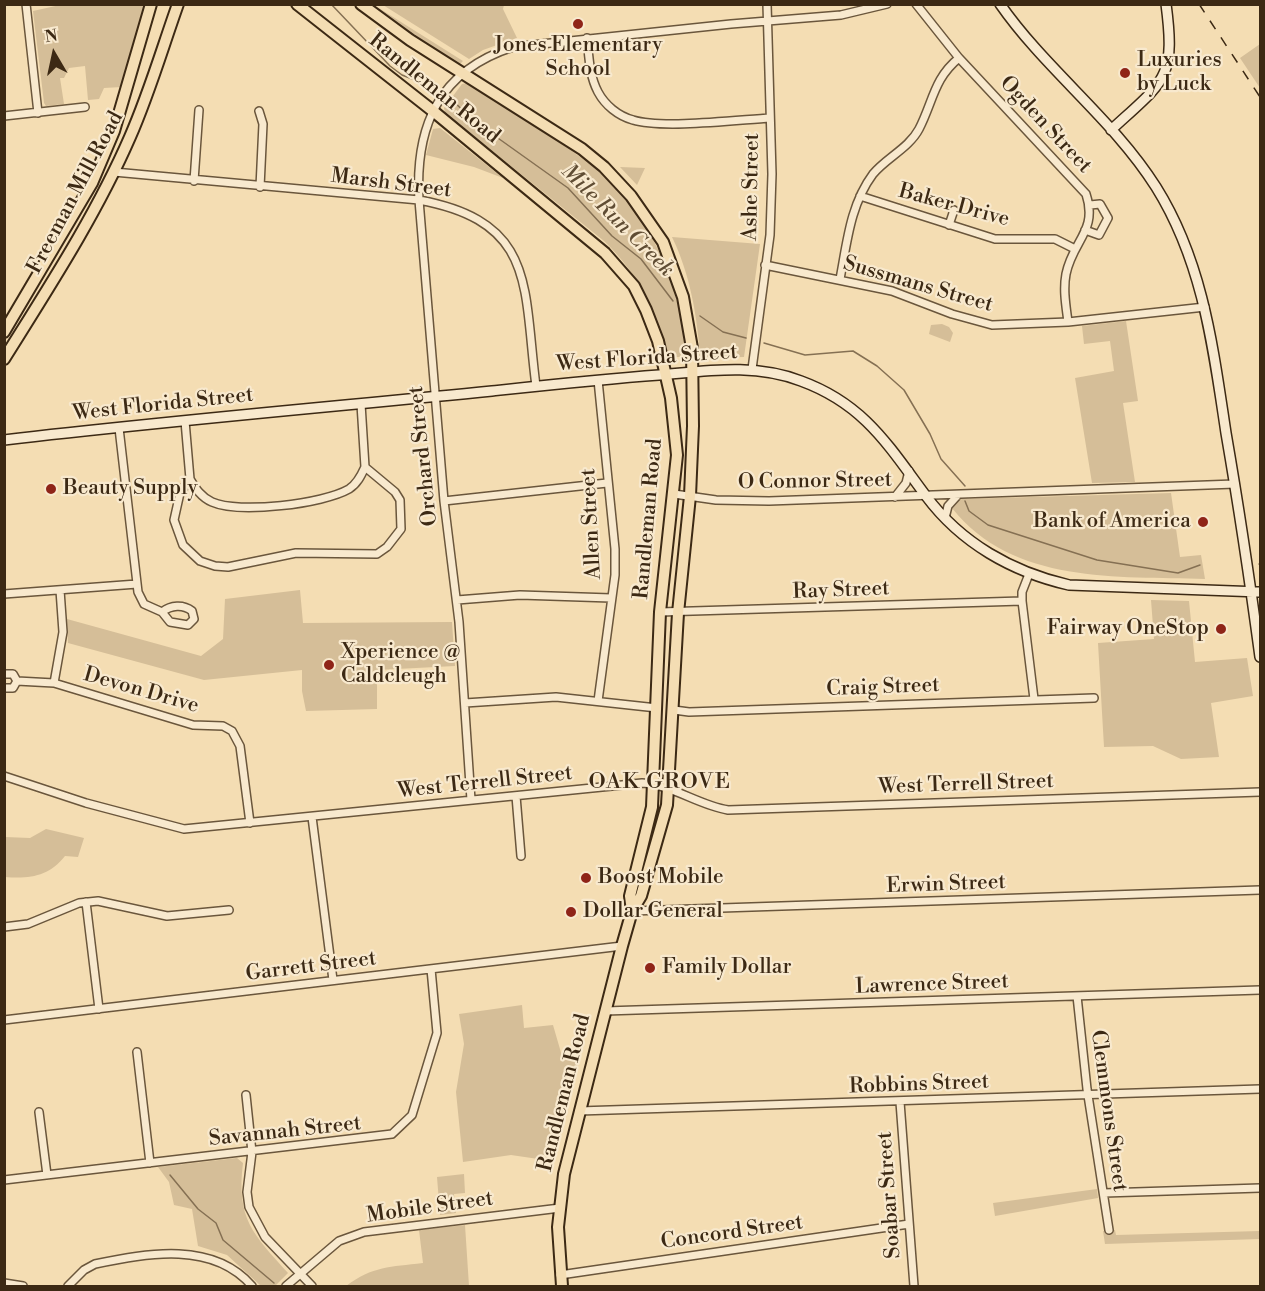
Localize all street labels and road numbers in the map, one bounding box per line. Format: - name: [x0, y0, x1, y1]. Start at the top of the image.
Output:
- street label: Randleman Road: [363, 28, 505, 150]
- street label: Ogden Street: [994, 71, 1096, 179]
- street label: Freeman Mill Road: [23, 107, 129, 279]
- street label: Ashe Street: [738, 133, 766, 241]
- street label: Marsh Street: [329, 164, 453, 204]
- street label: Baker Drive: [896, 179, 1012, 233]
- street label: Sussmans Street: [840, 252, 996, 318]
- street label: West Florida Street: [556, 340, 738, 378]
- street label: West Florida Street: [71, 383, 255, 427]
- street label: Orchard Street: [404, 385, 444, 527]
- street label: Randleman Road: [629, 437, 669, 601]
- street label: Allen Street: [577, 468, 607, 580]
- street label: O Connor Street: [738, 468, 892, 496]
- street label: Ray Street: [792, 577, 890, 605]
- street label: Devon Drive: [80, 663, 202, 719]
- street label: Craig Street: [826, 673, 940, 703]
- street label: West Terrell Street: [396, 761, 574, 805]
- street label: West Terrell Street: [878, 769, 1054, 801]
- street label: Erwin Street: [886, 870, 1006, 900]
- street label: Garrett Street: [244, 946, 378, 988]
- street label: Lawrence Street: [855, 970, 1009, 1000]
- street label: Randleman Road: [533, 1012, 597, 1174]
- street label: Clemmons Street: [1084, 1029, 1132, 1193]
- street label: Robbins Street: [849, 1070, 989, 1100]
- street label: Savannah Street: [208, 1111, 362, 1153]
- street label: Soabar Street: [873, 1131, 907, 1259]
- street label: Mobile Street: [365, 1187, 495, 1229]
- street label: Concord Street: [659, 1211, 805, 1255]

